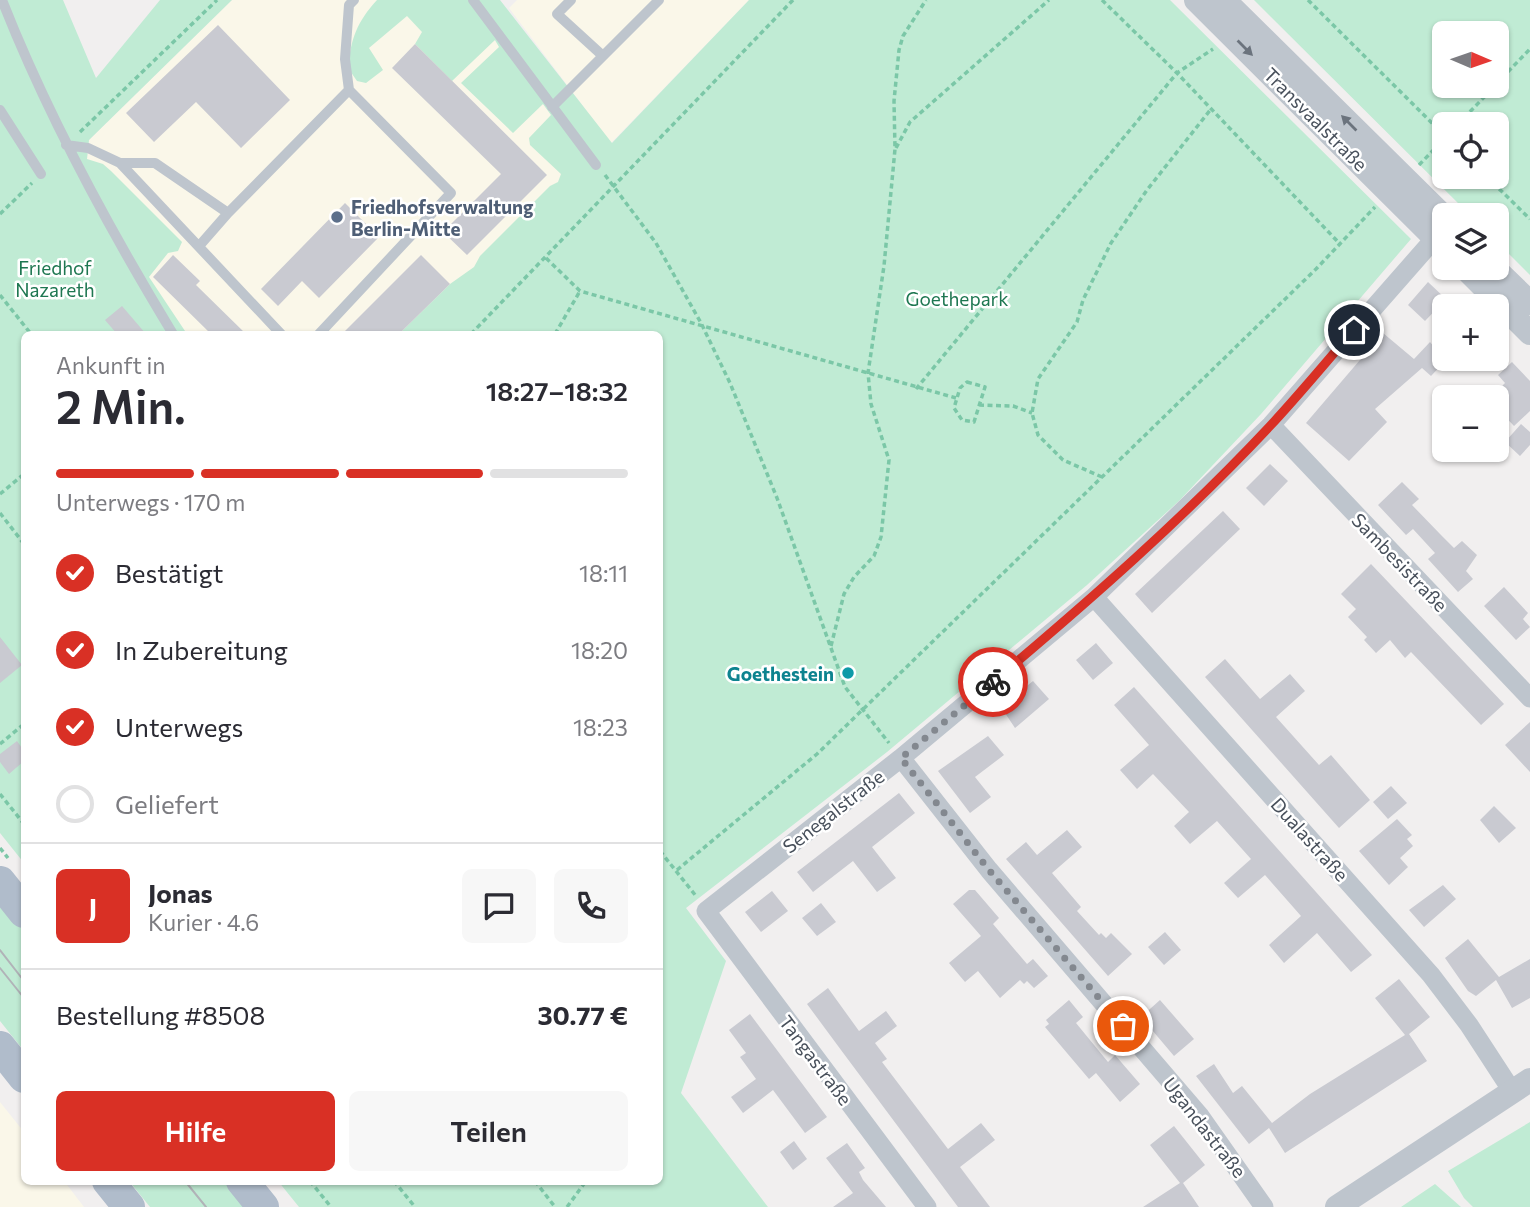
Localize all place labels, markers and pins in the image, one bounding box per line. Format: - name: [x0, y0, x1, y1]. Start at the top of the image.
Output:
- place label: Friedhofsverwaltung Berlin-Mitte: [351, 195, 534, 240]
- marker: Friedhofsverwaltung Berlin-Mitte: [329, 209, 345, 225]
- pin: [1324, 300, 1384, 360]
- place label: Goethestein: [727, 662, 834, 685]
- marker: Goethestein: [840, 665, 856, 681]
- pin: [1093, 996, 1153, 1056]

